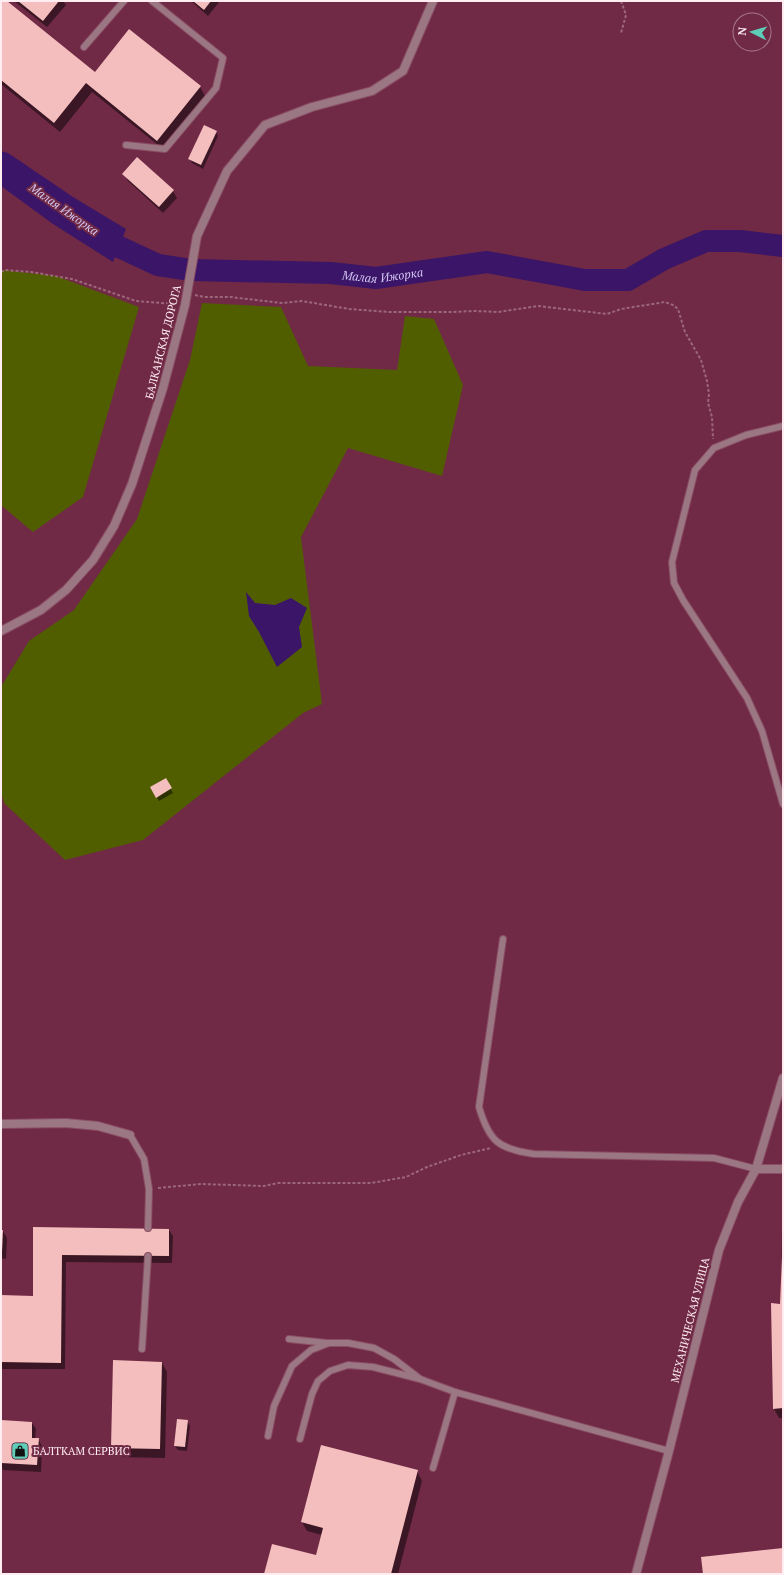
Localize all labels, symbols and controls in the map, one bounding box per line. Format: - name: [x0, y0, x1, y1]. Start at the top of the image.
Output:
- north arrow: [732, 12, 772, 52]
- text: N: [735, 26, 749, 36]
- water label: Малая Ижорка: [26, 179, 102, 238]
- water label: Малая Ижорка: [340, 264, 424, 286]
- street label: БАЛКАНСКАЯ ДОРОГА: [142, 283, 184, 401]
- street label: МЕХАНИЧЕСКАЯ УЛИЦА: [668, 1255, 712, 1384]
- shop icon: БАЛТКАМ СЕРВИС: [10, 1441, 30, 1461]
- place label: БАЛТКАМ СЕРВИС: [33, 1444, 130, 1458]

